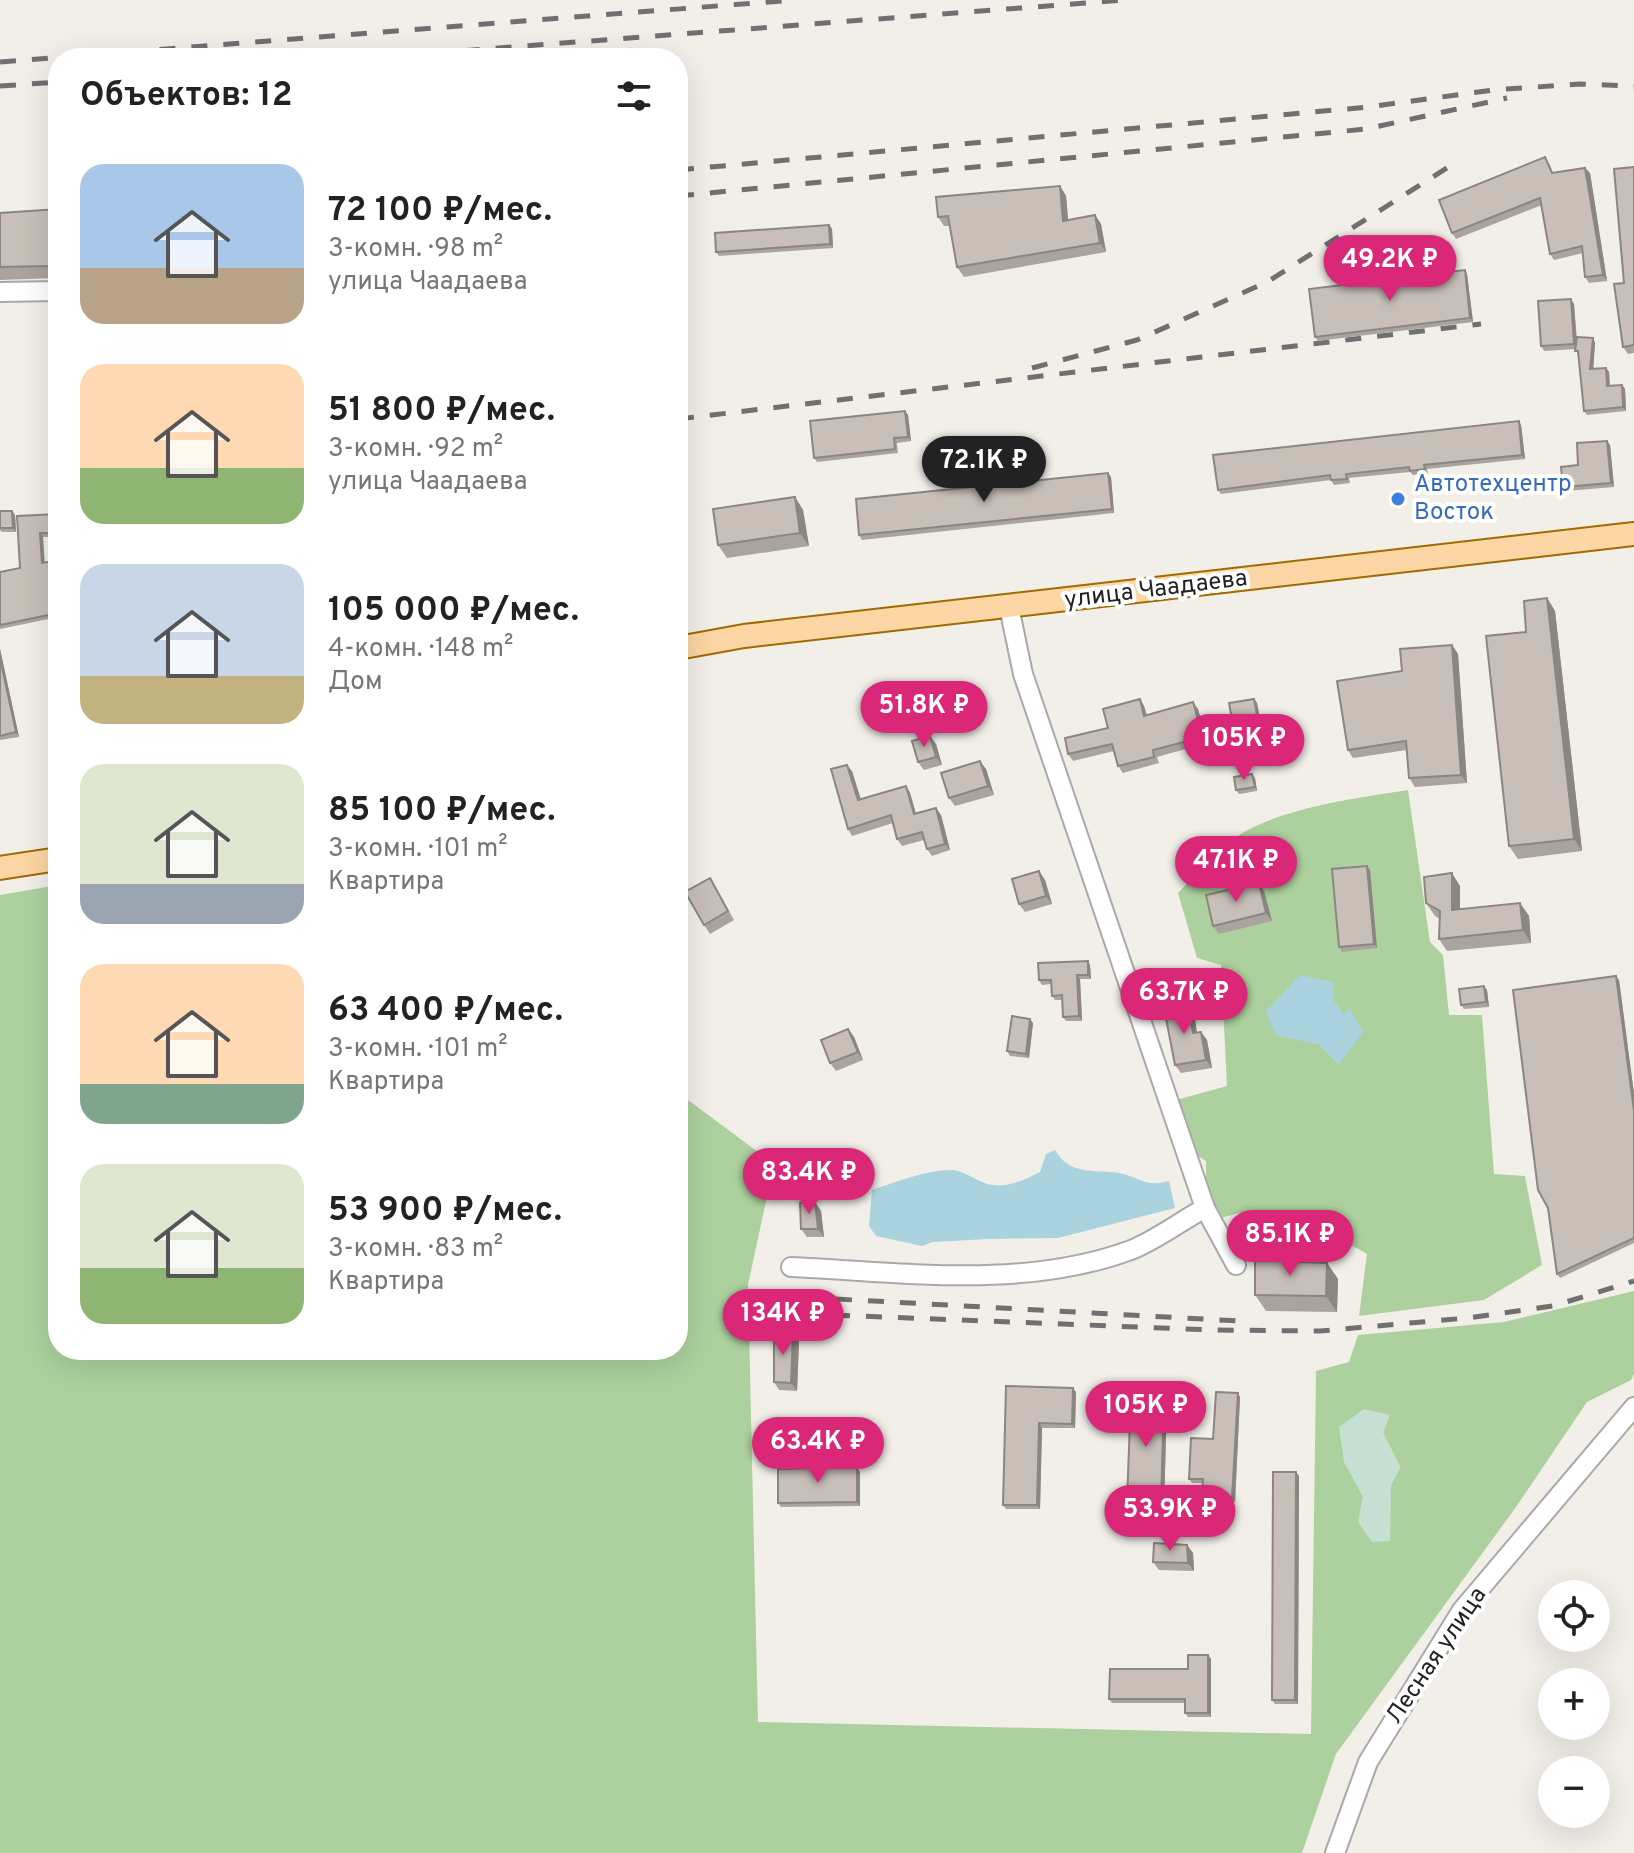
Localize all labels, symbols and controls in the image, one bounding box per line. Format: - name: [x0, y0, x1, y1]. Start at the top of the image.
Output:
- icon: filters: [612, 74, 656, 118]
- text: Объектов: 12: [80, 75, 292, 118]
- text: 72 100 ₽/мес.: [328, 190, 552, 233]
- icon: home: [144, 196, 240, 292]
- text: 3-комн. · 98 m²: [328, 233, 503, 266]
- pin: 49.2K ₽: [1316, 235, 1464, 303]
- text: 49.2K ₽: [1342, 244, 1438, 277]
- text: улица Чаадаева: [328, 266, 527, 299]
- text: 51 800 ₽/мес.: [328, 390, 555, 433]
- icon: home: [144, 396, 240, 492]
- text: 3-комн. · 92 m²: [328, 433, 503, 466]
- pin: 72.1K ₽: [910, 436, 1058, 504]
- text: 72.1K ₽: [940, 445, 1028, 478]
- text: улица Чаадаева: [328, 466, 527, 499]
- place label: Автотехцентр Восток: [1414, 470, 1572, 528]
- marker: Автотехцентр Восток: [1389, 490, 1407, 508]
- street label: улица Чаадаева: [1063, 564, 1249, 616]
- text: 105 000 ₽/мес.: [328, 590, 579, 633]
- icon: home: [144, 596, 240, 692]
- text: 4-комн. · 148 m²: [328, 633, 514, 666]
- text: Дом: [328, 666, 383, 699]
- pin: 51.8K ₽: [850, 681, 998, 749]
- text: 51.8K ₽: [879, 690, 969, 723]
- pin: 105K ₽: [1179, 714, 1309, 782]
- text: 105K ₽: [1201, 723, 1287, 756]
- text: 85 100 ₽/мес.: [328, 790, 556, 833]
- icon: home: [144, 796, 240, 892]
- text: 3-комн. · 101 m²: [328, 833, 508, 866]
- pin: 47.1K ₽: [1162, 836, 1310, 904]
- text: 47.1K ₽: [1193, 845, 1279, 878]
- text: Квартира: [328, 866, 444, 899]
- pin: 63.7K ₽: [1110, 968, 1258, 1036]
- text: 63.7K ₽: [1139, 977, 1229, 1010]
- text: 63 400 ₽/мес.: [328, 990, 563, 1033]
- icon: home: [144, 996, 240, 1092]
- text: 3-комн. · 101 m²: [328, 1033, 508, 1066]
- text: Квартира: [328, 1066, 444, 1099]
- pin: 83.4K ₽: [735, 1148, 883, 1216]
- text: 83.4K ₽: [761, 1157, 857, 1190]
- text: 53 900 ₽/мес.: [328, 1190, 562, 1233]
- icon: home: [144, 1196, 240, 1292]
- pin: 85.1K ₽: [1216, 1210, 1364, 1278]
- text: 85.1K ₽: [1245, 1219, 1335, 1252]
- text: 3-комн. · 83 m²: [328, 1233, 503, 1266]
- text: Квартира: [328, 1266, 444, 1299]
- pin: 134K ₽: [718, 1289, 848, 1357]
- text: 134K ₽: [741, 1298, 825, 1331]
- pin: 105K ₽: [1081, 1381, 1211, 1449]
- text: 105K ₽: [1103, 1390, 1189, 1423]
- pin: 63.4K ₽: [744, 1417, 892, 1485]
- text: 63.4K ₽: [770, 1426, 866, 1459]
- pin: 53.9K ₽: [1096, 1485, 1244, 1553]
- text: 53.9K ₽: [1122, 1494, 1218, 1527]
- map controls: [1538, 1580, 1610, 1828]
- button: locate: [1538, 1580, 1610, 1652]
- street label: Лесная улица: [1380, 1582, 1494, 1730]
- button: +: [1538, 1668, 1610, 1740]
- button: −: [1538, 1756, 1610, 1828]

